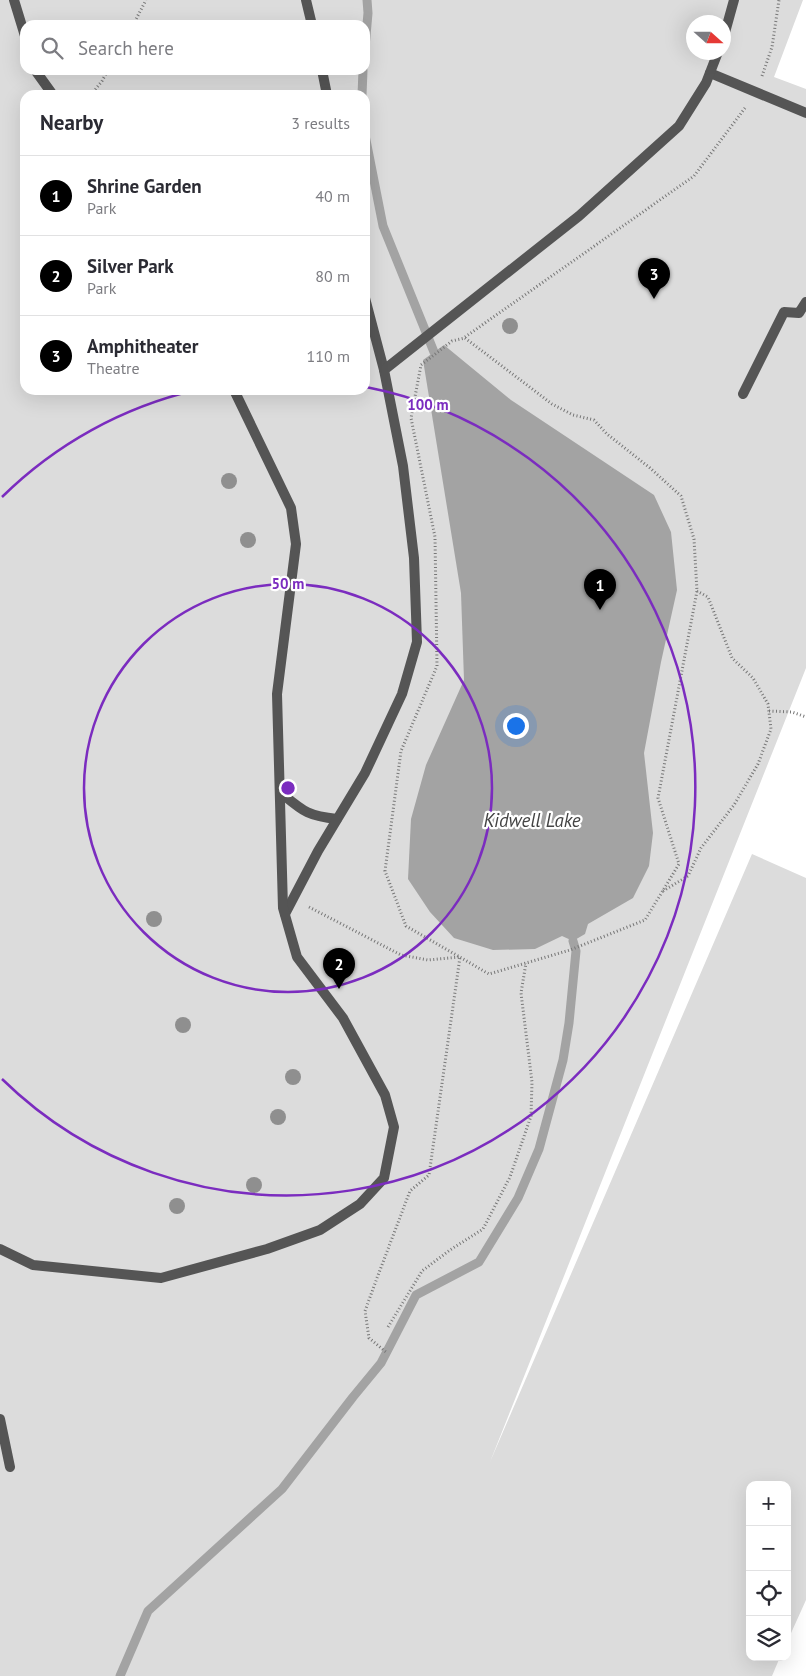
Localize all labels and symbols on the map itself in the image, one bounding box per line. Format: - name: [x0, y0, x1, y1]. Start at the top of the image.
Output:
- north arrow: [686, 15, 731, 60]
- pin: 3: [638, 258, 670, 299]
- text: 100 m: [407, 395, 449, 414]
- pin: 1: [584, 569, 616, 610]
- text: 50 m: [272, 574, 304, 593]
- your location: [503, 713, 529, 739]
- centre of rings: [279, 779, 297, 797]
- water label: Kidwell Lake: [483, 808, 581, 832]
- pin: 2: [323, 948, 355, 989]

